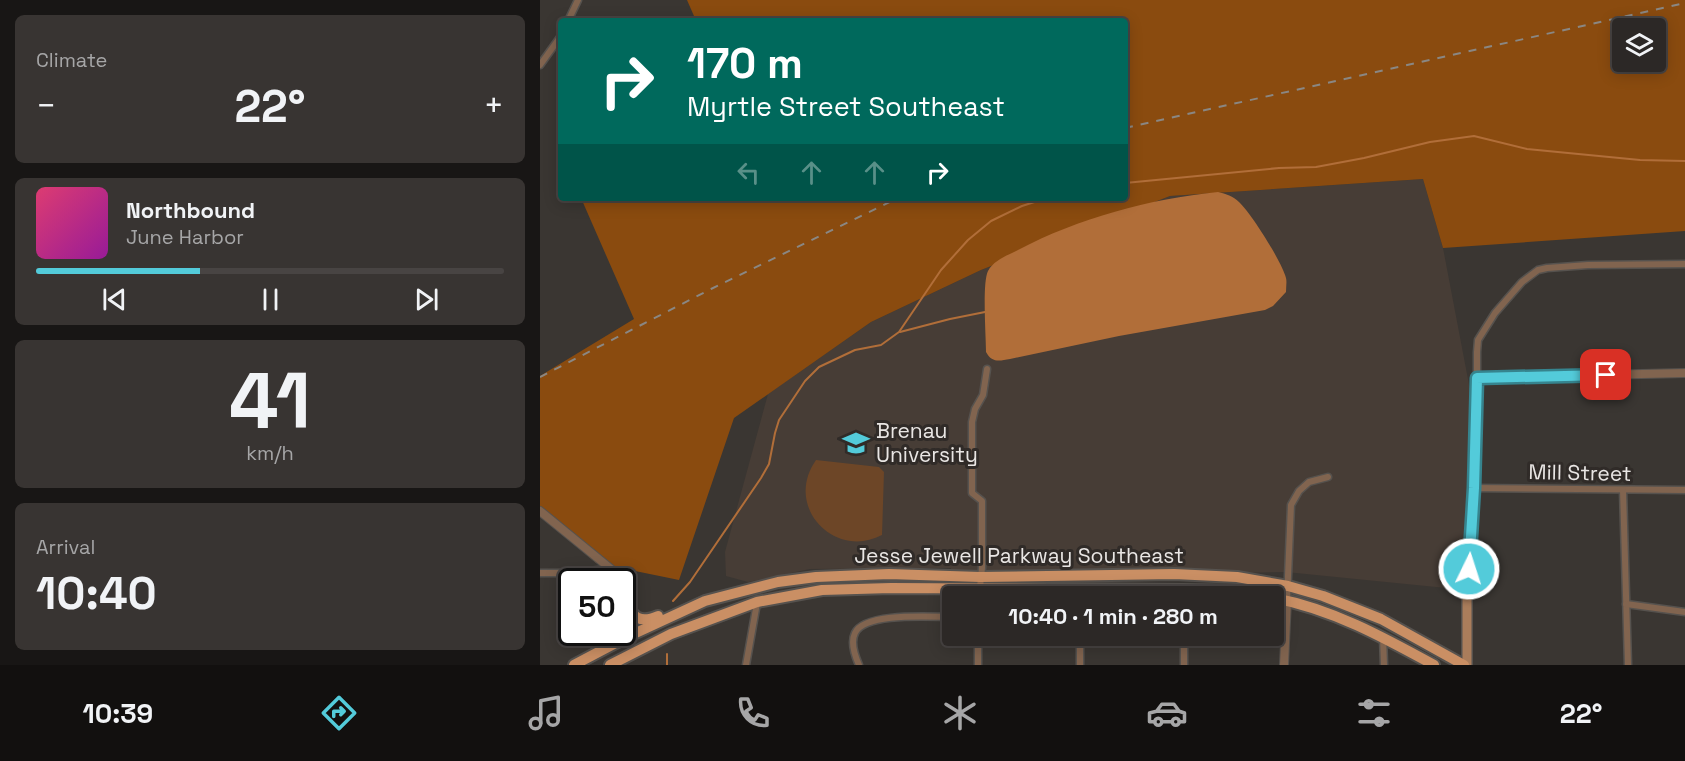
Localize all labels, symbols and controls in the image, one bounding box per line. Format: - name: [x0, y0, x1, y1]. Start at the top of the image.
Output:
- map controls: [1612, 18, 1666, 72]
- button: layers: [1612, 18, 1666, 72]
- text: 170 m: [687, 37, 803, 90]
- icon: right: [588, 42, 666, 120]
- text: Climate: [36, 47, 107, 73]
- text: 22°: [234, 78, 306, 135]
- text: −: [36, 85, 56, 127]
- text: +: [484, 85, 504, 127]
- text: Myrtle Street Southeast: [687, 89, 1005, 124]
- icon: left: [732, 156, 765, 189]
- icon: ahead: [795, 156, 828, 189]
- icon: ahead: [858, 156, 891, 189]
- icon: right: [921, 156, 954, 189]
- text: Northbound: [126, 196, 255, 224]
- text: June Harbor: [126, 224, 244, 250]
- icon: previous: [98, 283, 131, 316]
- icon: pause: [254, 283, 287, 316]
- icon: next: [410, 283, 443, 316]
- pin: [1580, 349, 1631, 400]
- text: 41: [229, 351, 311, 451]
- icon: arrive: [1589, 358, 1622, 391]
- place label: Brenau University: [876, 417, 978, 468]
- school or university icon: Brenau University: [841, 428, 871, 458]
- text: km/h: [246, 440, 294, 466]
- street label: Mill Street: [1528, 458, 1632, 487]
- text: Arrival: [36, 534, 95, 560]
- position arrow: [1437, 537, 1501, 601]
- street label: Jesse Jewell Parkway Southeast: [854, 542, 1184, 569]
- text: 10:40: [36, 565, 157, 622]
- speed limit sign: 50: [558, 568, 636, 646]
- text: 10:40 · 1 min · 280 m: [1008, 602, 1218, 630]
- icon: directions: [318, 692, 360, 734]
- icon: music: [525, 692, 567, 734]
- icon: phone: [732, 692, 774, 734]
- icon: climate: [939, 692, 981, 734]
- icon: car: [1146, 692, 1188, 734]
- icon: filters: [1353, 692, 1395, 734]
- text: 10:39: [82, 696, 153, 731]
- text: 22°: [1560, 696, 1602, 731]

